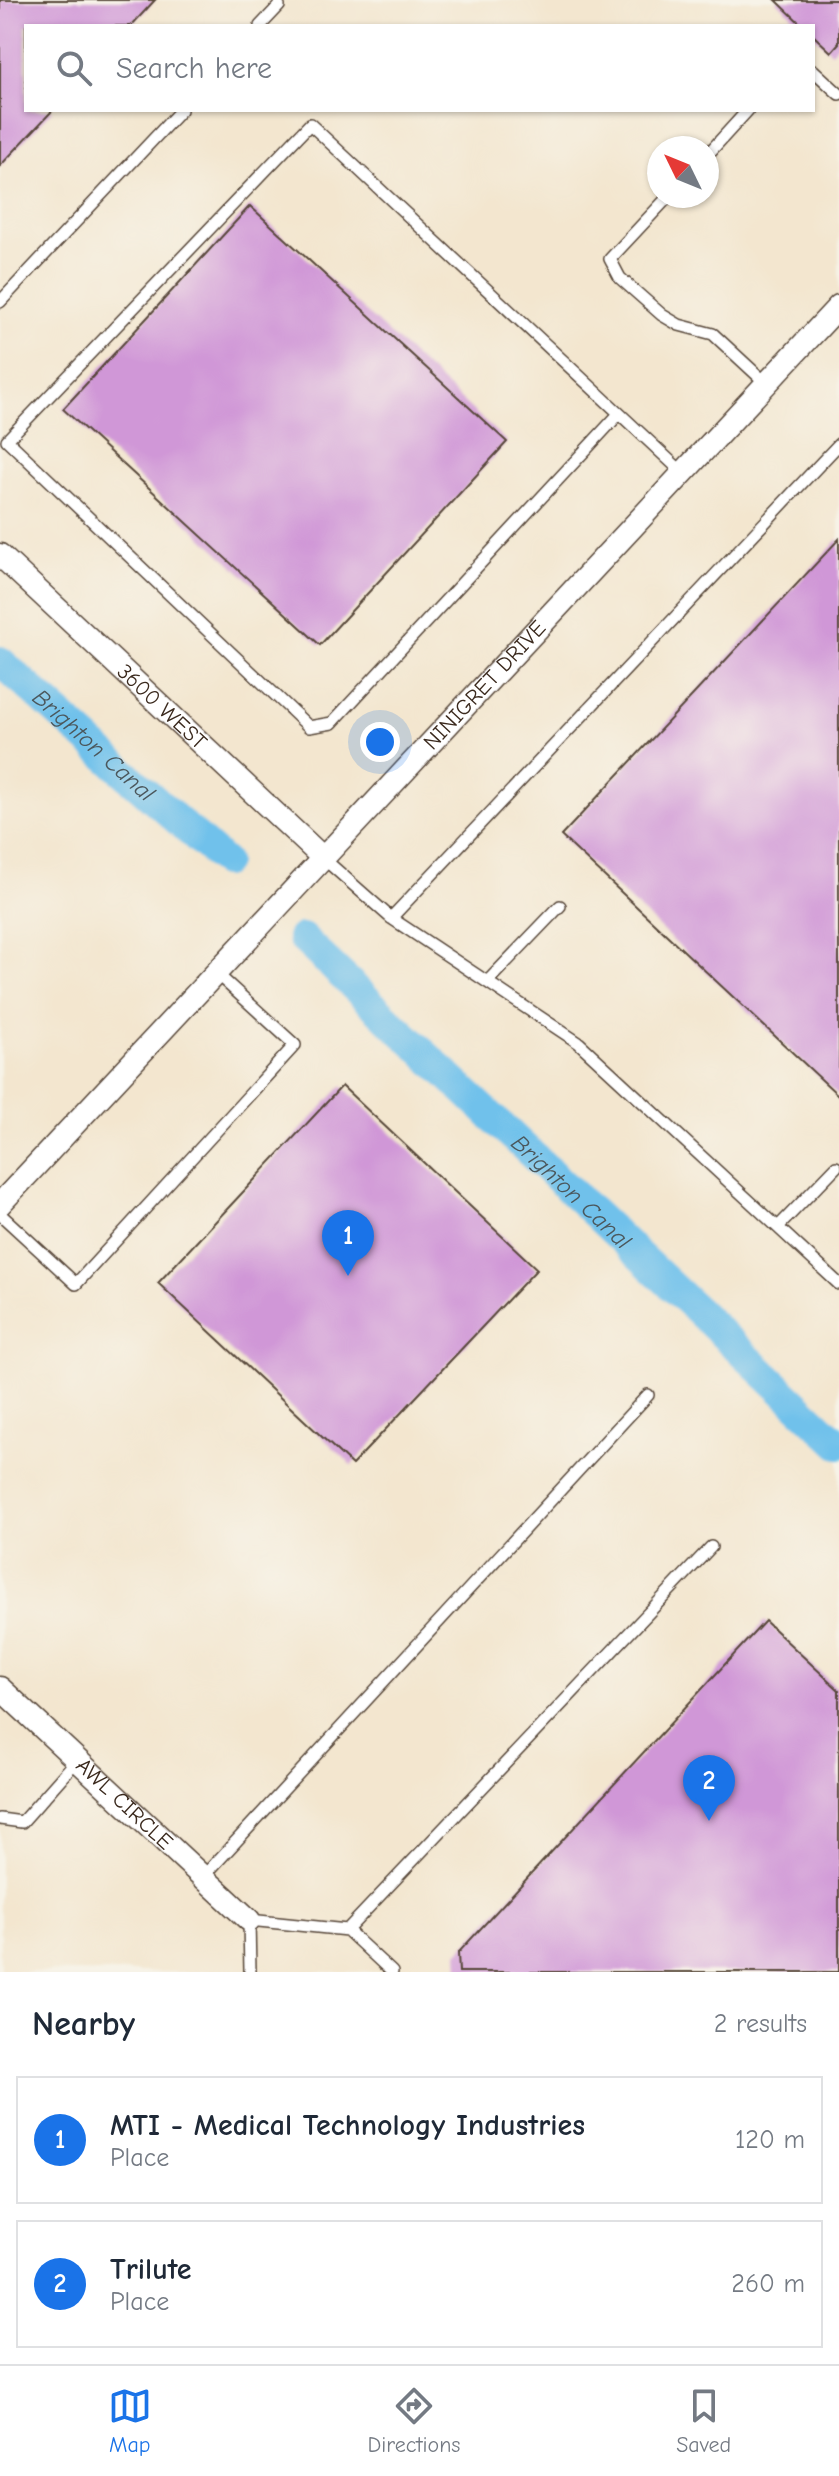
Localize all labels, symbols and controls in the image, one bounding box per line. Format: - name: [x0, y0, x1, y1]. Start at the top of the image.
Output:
- search box: [24, 24, 815, 112]
- icon: search: [52, 46, 96, 90]
- text: Search here: [116, 51, 272, 86]
- north arrow: [647, 136, 719, 208]
- street label: NINIGRET DRIVE: [418, 615, 551, 755]
- street label: 3600 WEST: [112, 659, 212, 755]
- water label: Brighton Canal: [27, 683, 161, 808]
- your location: [360, 722, 400, 762]
- water label: Brighton Canal: [506, 1129, 638, 1255]
- pin: 1: [322, 1210, 374, 1276]
- street label: AWL CIRCLE: [71, 1753, 178, 1855]
- pin: 2: [683, 1755, 735, 1821]
- text: Nearby: [32, 2004, 135, 2044]
- text: 2 results: [714, 2009, 807, 2039]
- text: MTI - Medical Technology Industries: [110, 2108, 585, 2143]
- text: 1: [55, 2125, 65, 2155]
- text: 120 m: [735, 2125, 805, 2155]
- text: Place: [110, 2143, 169, 2173]
- text: Trilute: [110, 2252, 192, 2287]
- text: 2: [54, 2269, 66, 2299]
- text: 260 m: [731, 2269, 805, 2299]
- text: Place: [110, 2287, 169, 2317]
- tab: Map: [108, 2384, 152, 2458]
- tab: Directions: [368, 2384, 461, 2458]
- tab: Saved: [676, 2384, 731, 2458]

